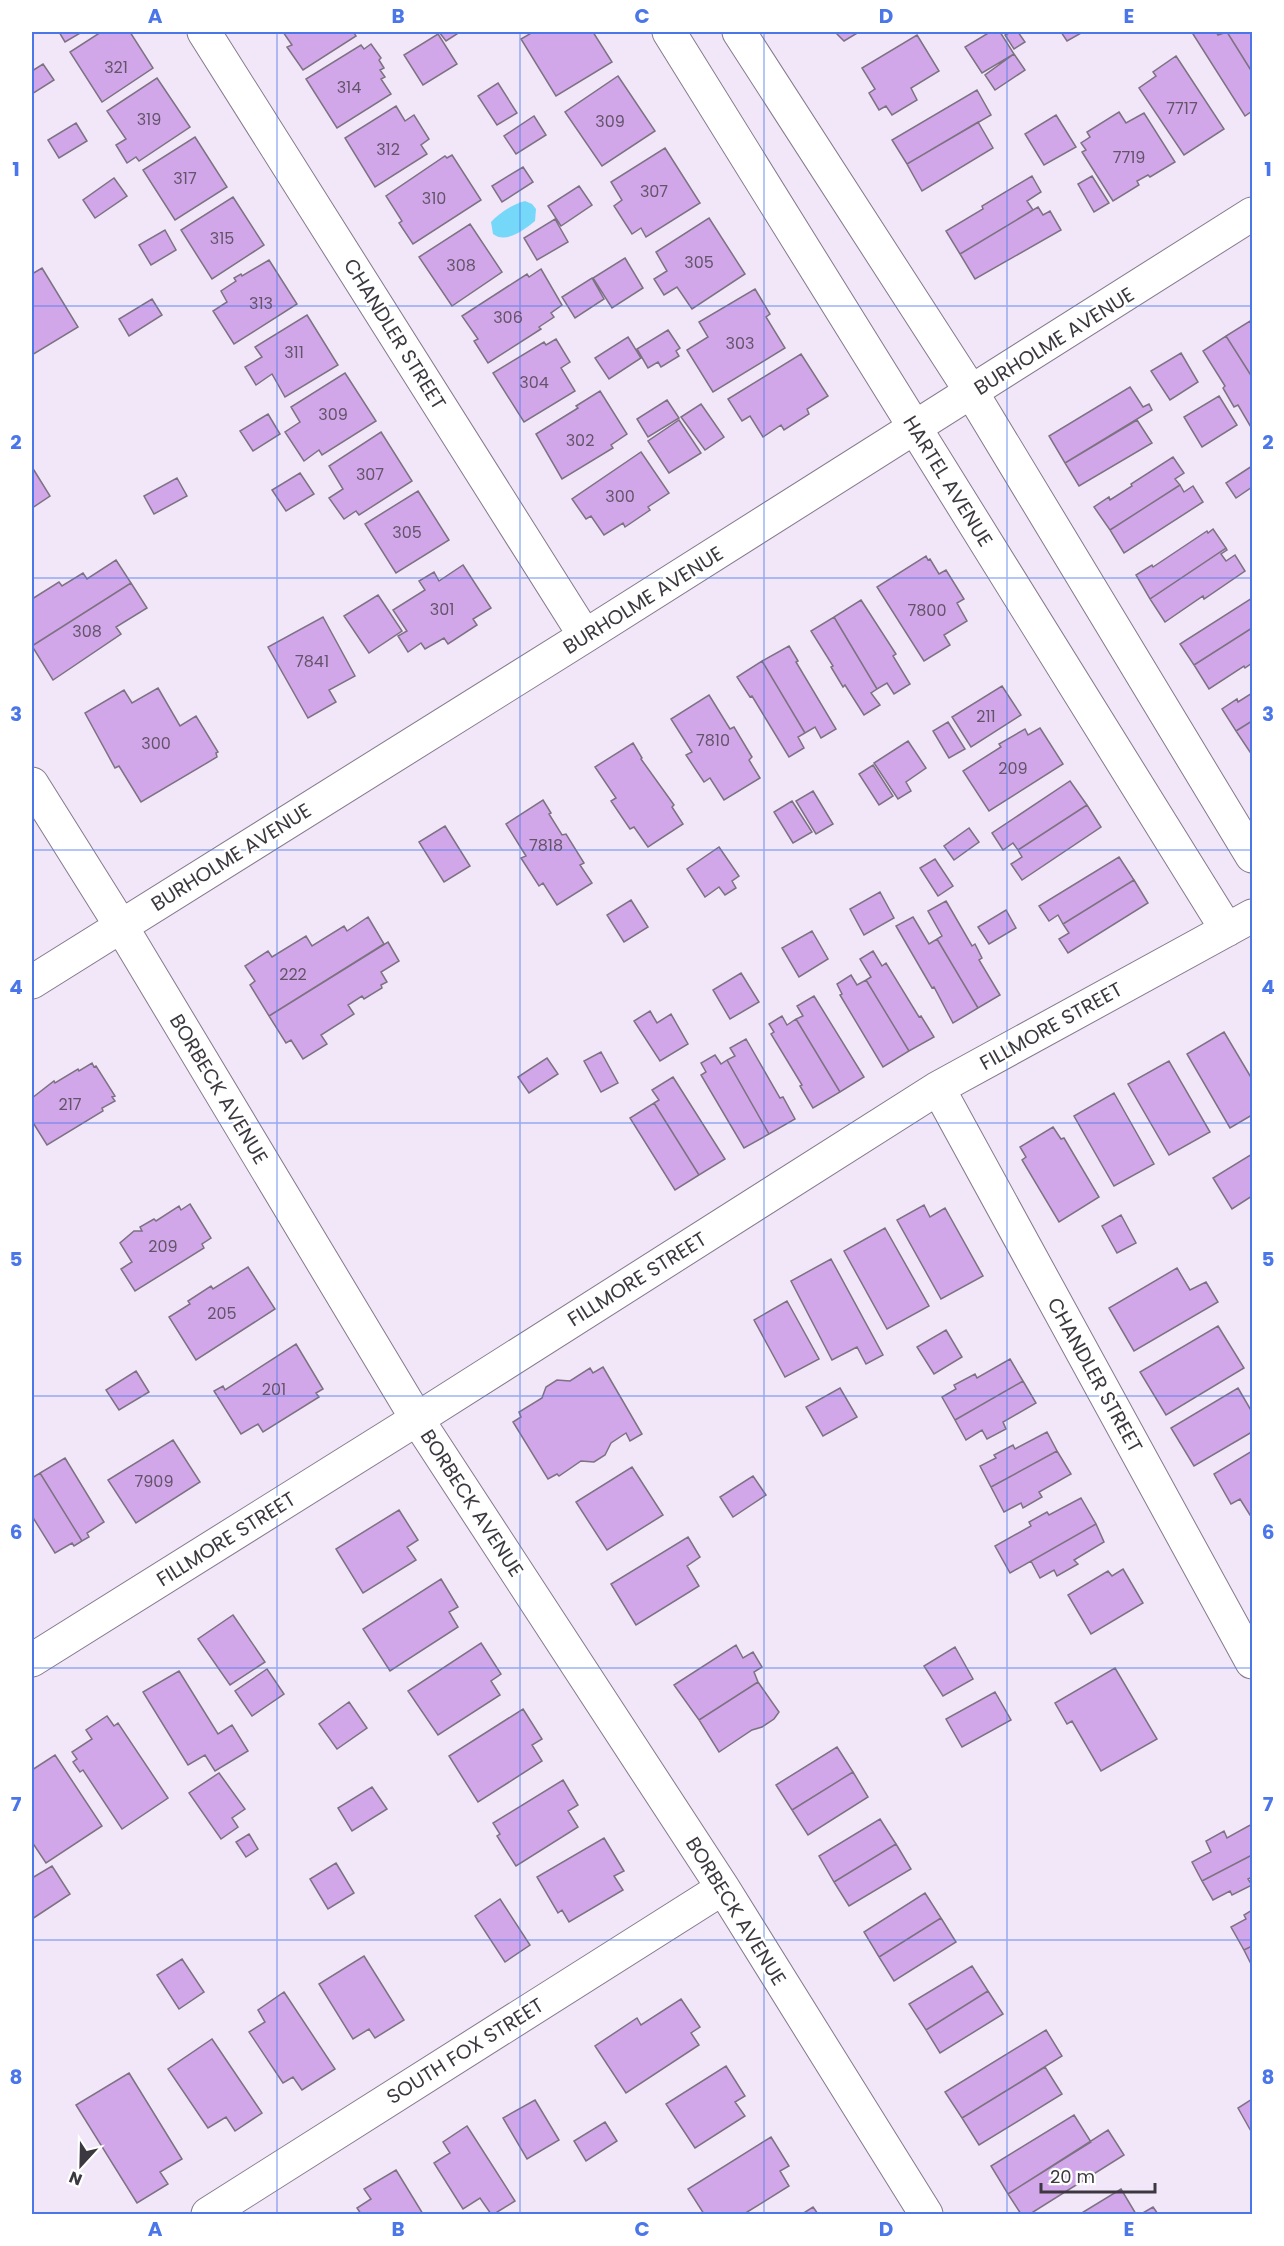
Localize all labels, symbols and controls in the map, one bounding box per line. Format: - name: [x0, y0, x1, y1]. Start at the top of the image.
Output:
- text: A: [148, 2, 163, 30]
- text: B: [391, 2, 405, 30]
- text: C: [634, 2, 650, 30]
- text: D: [879, 2, 893, 30]
- text: E: [1124, 2, 1134, 30]
- house number: 321: [104, 56, 128, 79]
- house number: 314: [337, 76, 361, 99]
- house number: 7717: [1166, 97, 1198, 120]
- house number: 319: [137, 108, 161, 131]
- house number: 309: [595, 110, 625, 133]
- house number: 312: [376, 138, 400, 161]
- house number: 7719: [1113, 146, 1145, 169]
- text: 1: [12, 155, 20, 183]
- text: 1: [1264, 155, 1272, 183]
- house number: 317: [173, 167, 197, 190]
- house number: 307: [640, 180, 668, 203]
- house number: 310: [422, 187, 446, 210]
- house number: 315: [210, 227, 234, 250]
- house number: 305: [684, 251, 714, 274]
- street label: CHANDLER STREET: [337, 253, 453, 415]
- house number: 308: [446, 254, 476, 277]
- street label: BURHOLME AVENUE: [969, 280, 1139, 402]
- house number: 313: [249, 292, 273, 315]
- house number: 306: [493, 306, 523, 329]
- house number: 303: [726, 332, 754, 355]
- house number: 311: [284, 341, 304, 364]
- house number: 304: [519, 371, 549, 394]
- house number: 309: [318, 403, 348, 426]
- street label: HARTEL AVENUE: [896, 410, 1000, 552]
- text: 2: [10, 428, 22, 456]
- text: 2: [1262, 428, 1274, 456]
- house number: 302: [566, 429, 594, 452]
- house number: 307: [356, 463, 384, 486]
- house number: 300: [605, 485, 635, 508]
- house number: 305: [392, 521, 422, 544]
- street label: BURHOLME AVENUE: [558, 539, 728, 661]
- house number: 301: [430, 598, 454, 621]
- house number: 7800: [908, 599, 946, 622]
- house number: 308: [72, 620, 102, 643]
- house number: 7841: [295, 650, 329, 673]
- text: 3: [10, 700, 22, 728]
- text: 3: [1262, 700, 1274, 728]
- house number: 211: [976, 705, 996, 728]
- house number: 7810: [696, 729, 730, 752]
- house number: 300: [141, 732, 171, 755]
- house number: 209: [998, 757, 1028, 780]
- street label: BURHOLME AVENUE: [146, 796, 316, 918]
- house number: 7818: [529, 834, 563, 857]
- house number: 222: [279, 963, 307, 986]
- text: 4: [9, 973, 23, 1001]
- text: 4: [1261, 973, 1275, 1001]
- street label: FILLMORE STREET: [975, 975, 1127, 1077]
- street label: BORBECK AVENUE: [163, 1009, 275, 1169]
- house number: 217: [58, 1093, 82, 1116]
- street label: FILLMORE STREET: [562, 1225, 712, 1333]
- house number: 209: [148, 1235, 178, 1258]
- text: 5: [10, 1245, 23, 1273]
- text: 5: [1262, 1245, 1275, 1273]
- street label: CHANDLER STREET: [1041, 1292, 1149, 1458]
- house number: 205: [207, 1302, 237, 1325]
- house number: 201: [262, 1378, 286, 1401]
- street label: BORBECK AVENUE: [414, 1424, 530, 1582]
- house number: 7909: [135, 1470, 173, 1493]
- street label: FILLMORE STREET: [151, 1485, 301, 1593]
- text: 6: [10, 1518, 22, 1546]
- text: 6: [1262, 1518, 1274, 1546]
- text: 7: [11, 1790, 22, 1818]
- text: 7: [1263, 1790, 1274, 1818]
- street label: BORBECK AVENUE: [679, 1831, 793, 1991]
- street label: SOUTH FOX STREET: [381, 1991, 549, 2111]
- text: 8: [10, 2063, 22, 2091]
- text: 8: [1262, 2063, 1274, 2091]
- north arrow: [51, 2135, 111, 2195]
- scale bar: [1041, 2156, 1155, 2194]
- text: 20 m: [1050, 2164, 1095, 2189]
- text: N: [66, 2166, 85, 2191]
- text: A: [148, 2215, 163, 2243]
- text: B: [391, 2215, 405, 2243]
- text: C: [634, 2215, 650, 2243]
- text: D: [879, 2215, 893, 2243]
- text: E: [1124, 2215, 1134, 2243]

